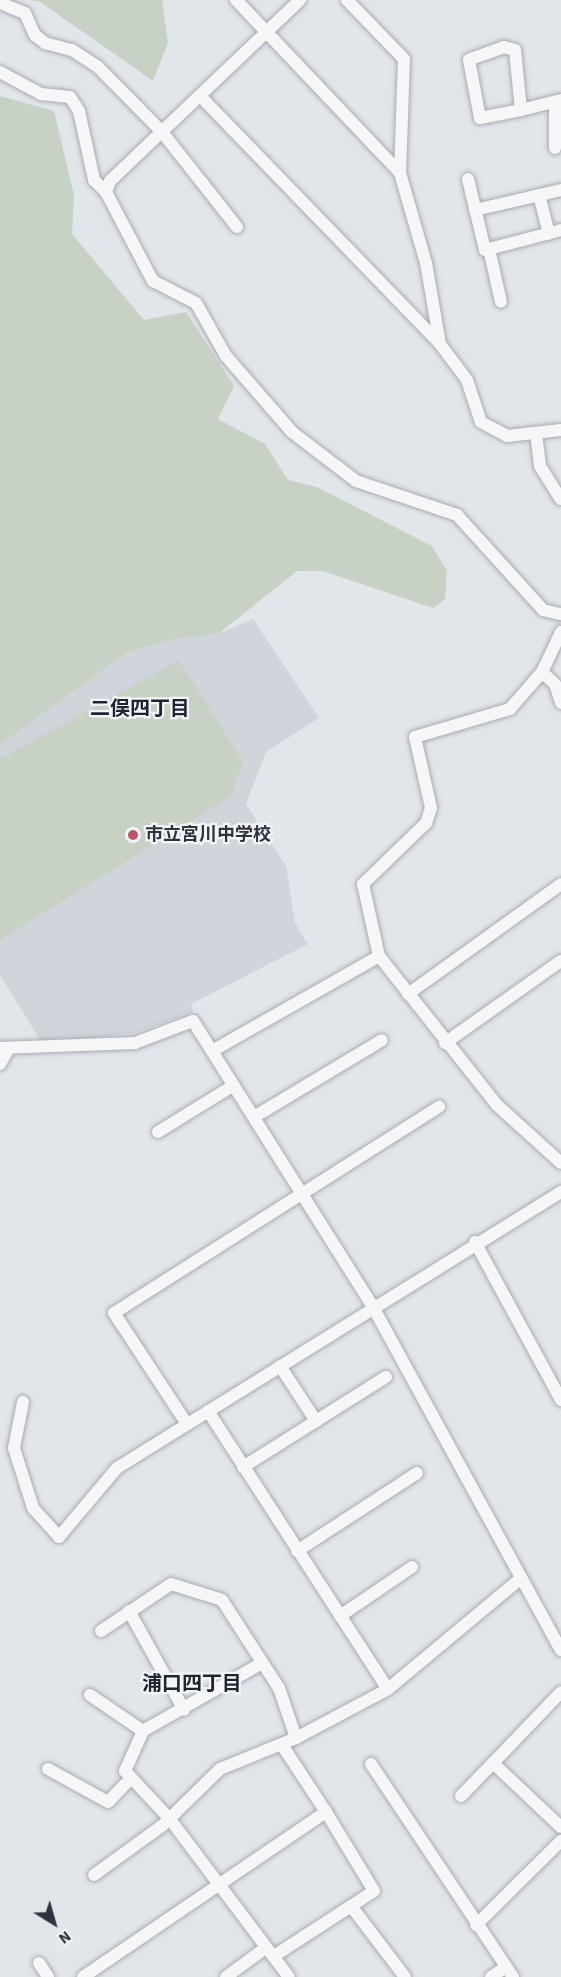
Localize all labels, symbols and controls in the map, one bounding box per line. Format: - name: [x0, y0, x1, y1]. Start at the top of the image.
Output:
- district label: 二俣四丁目: [90, 697, 190, 721]
- place label: 市立宮川中学校: [145, 824, 271, 846]
- marker: 市立宮川中学校: [126, 828, 140, 842]
- district label: 浦口四丁目: [142, 1672, 242, 1696]
- north arrow: [24, 1893, 84, 1953]
- text: N: [54, 1925, 76, 1949]

